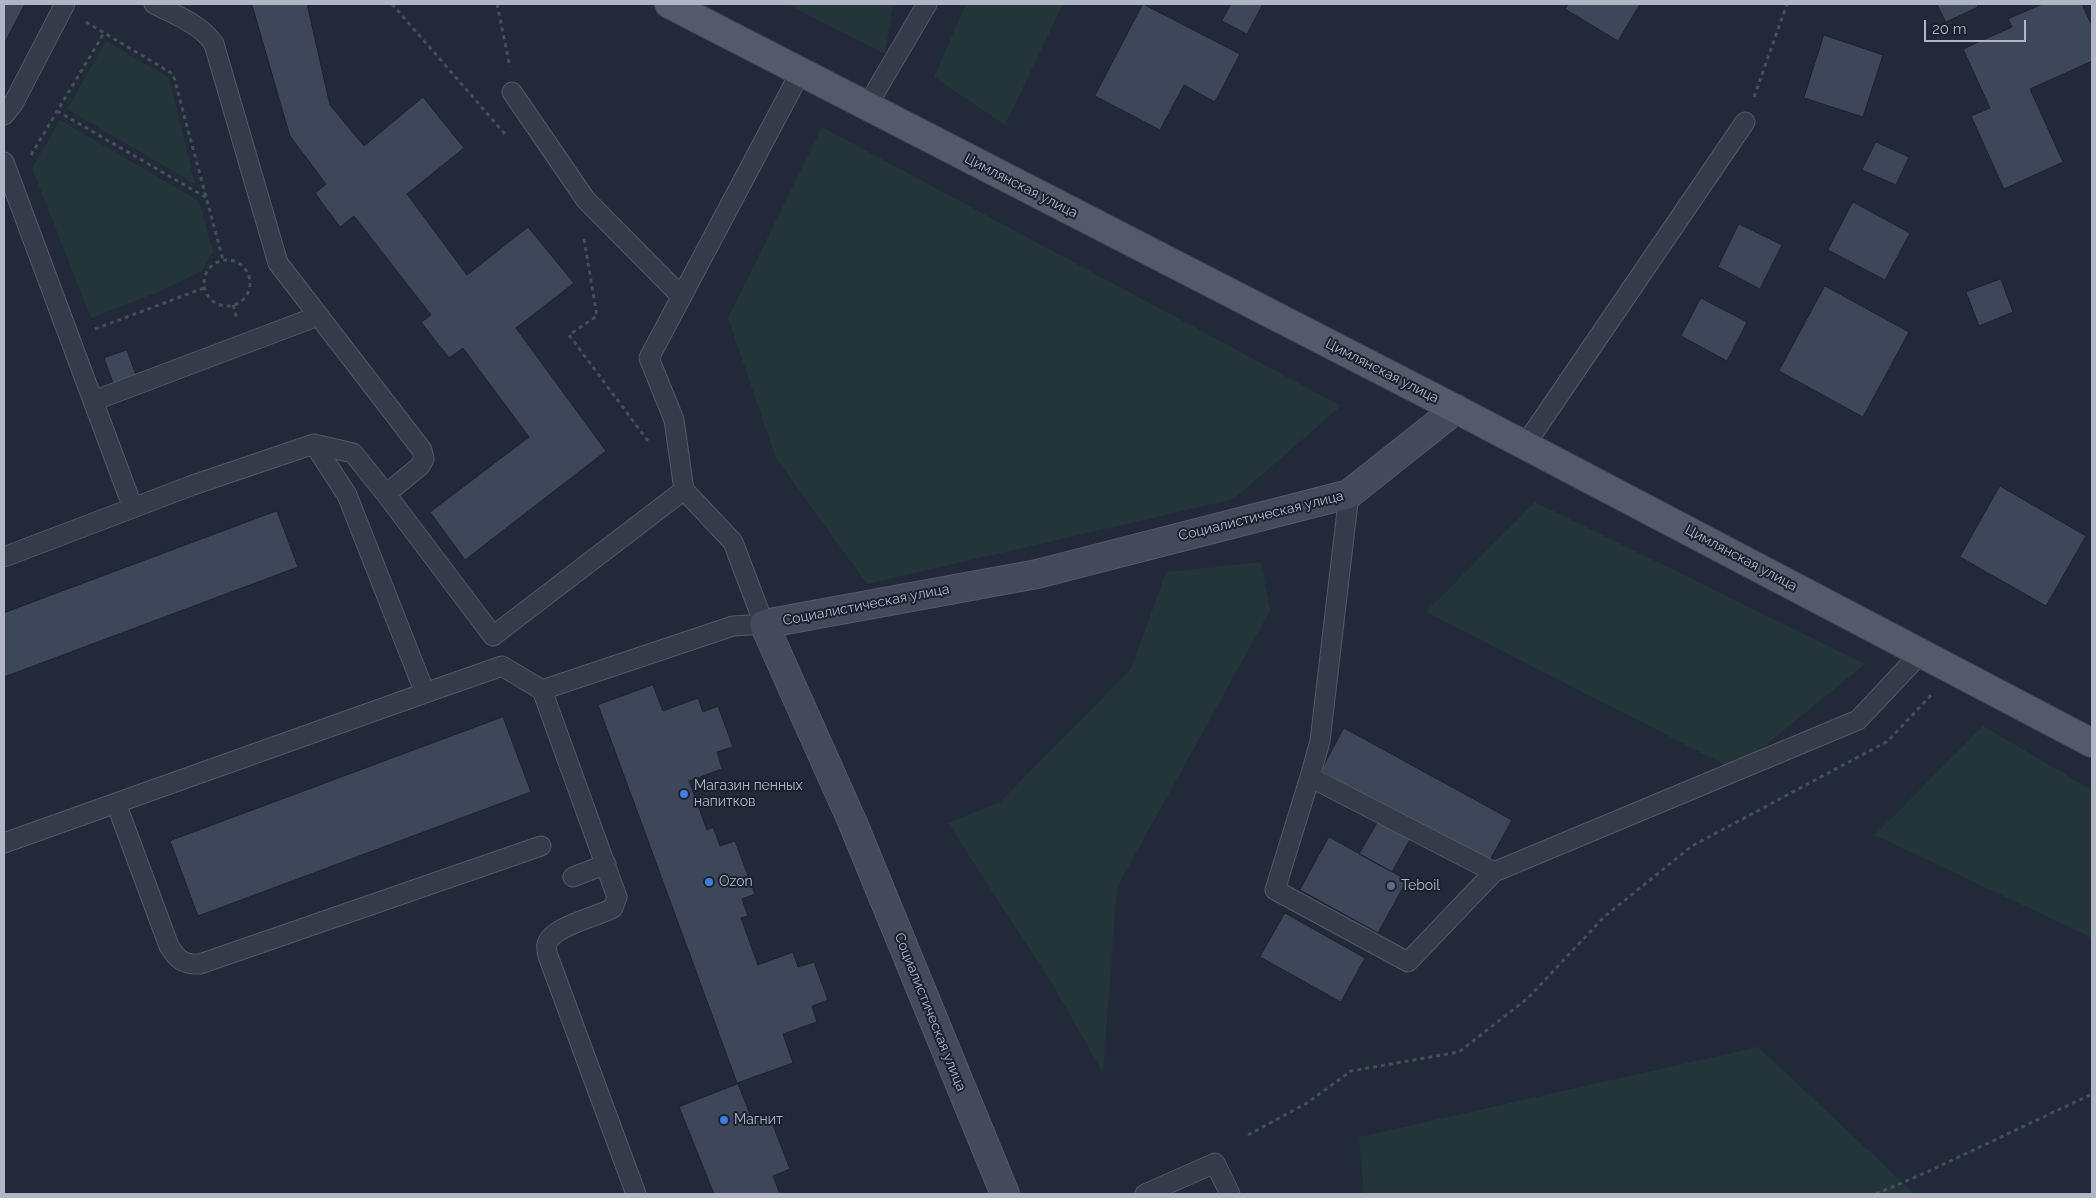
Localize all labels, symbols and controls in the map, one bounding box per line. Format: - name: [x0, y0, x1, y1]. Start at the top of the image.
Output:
- scale bar: [1926, 10, 2028, 42]
- text: 20 m: [1932, 20, 1967, 38]
- street label: Цимлянская улица: [962, 150, 1080, 222]
- street label: Цимлянская улица: [1323, 335, 1441, 407]
- street label: Социалистическая улица: [1177, 487, 1345, 545]
- street label: Цимлянская улица: [1682, 521, 1800, 595]
- street label: Социалистическая улица: [781, 581, 951, 629]
- place label: Магазин пенных напитков: [694, 778, 803, 810]
- marker: Магазин пенных напитков: [678, 788, 690, 800]
- place label: Ozon: [719, 874, 753, 890]
- marker: Ozon: [703, 876, 715, 888]
- place label: Teboil: [1401, 878, 1440, 894]
- marker: Teboil: [1385, 880, 1397, 892]
- street label: Социалистическая улица: [890, 930, 970, 1094]
- place label: Магнит: [734, 1112, 783, 1128]
- marker: Магнит: [718, 1114, 730, 1126]

